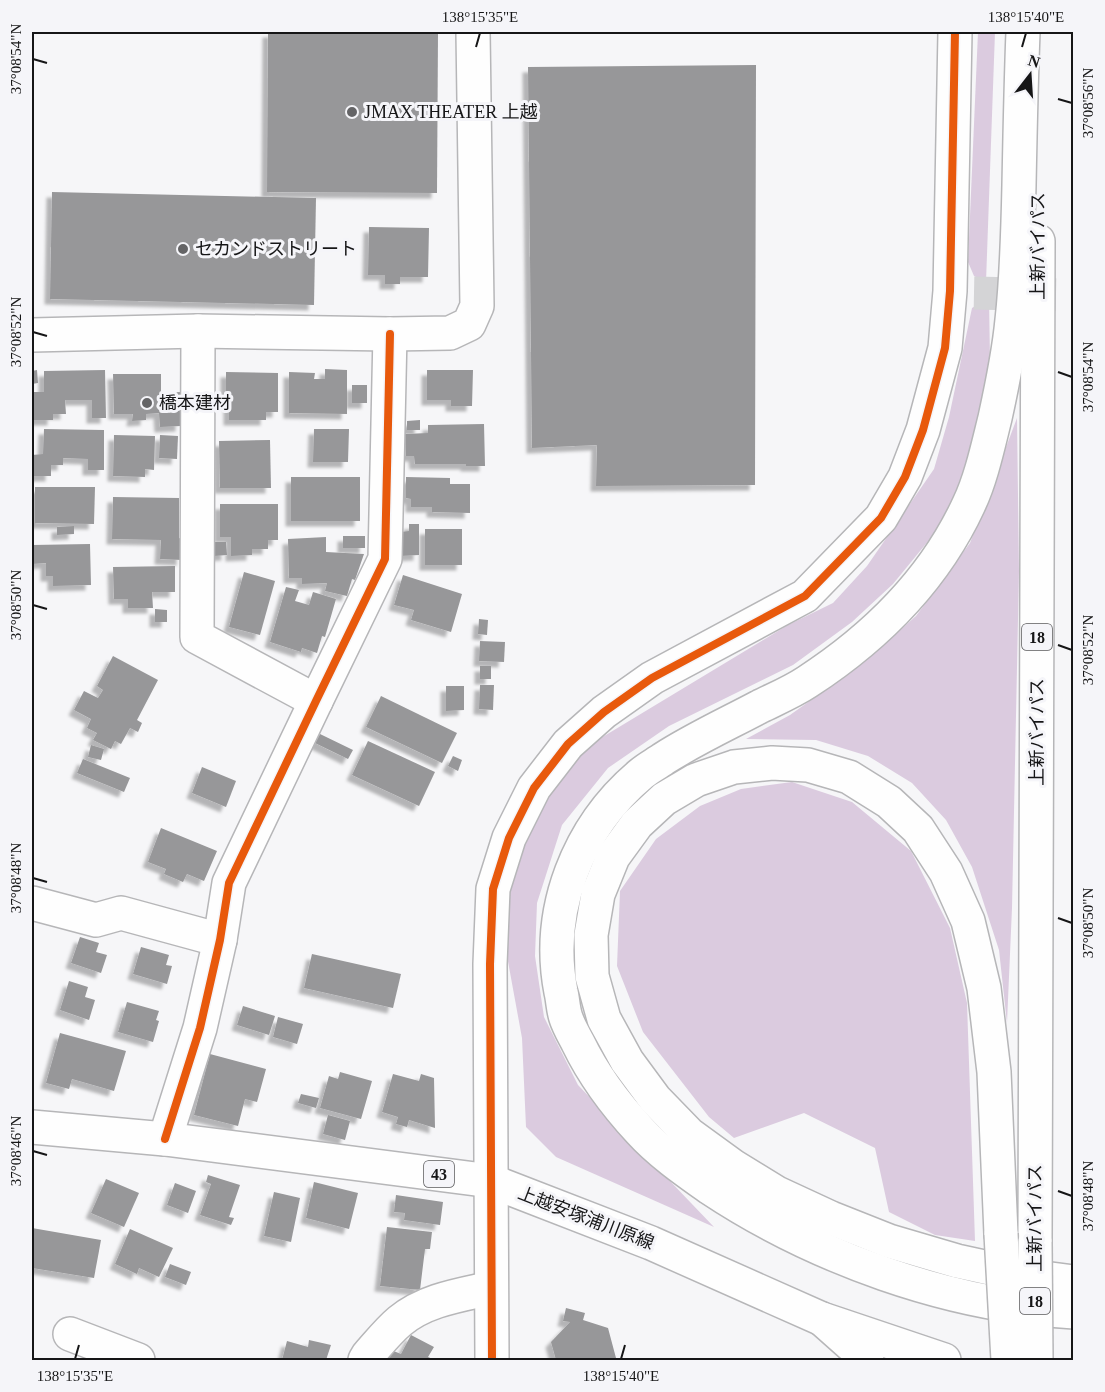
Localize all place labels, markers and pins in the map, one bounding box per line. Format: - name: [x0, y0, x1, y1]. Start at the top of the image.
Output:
- place label: JMAX THEATER 上越: [364, 102, 538, 122]
- marker: JMAX THEATER 上越: [345, 105, 359, 119]
- place label: セカンドストリート: [195, 239, 357, 259]
- marker: セカンドストリート: [176, 242, 190, 256]
- place label: 橋本建材: [159, 393, 231, 413]
- marker: 橋本建材: [140, 396, 154, 410]

